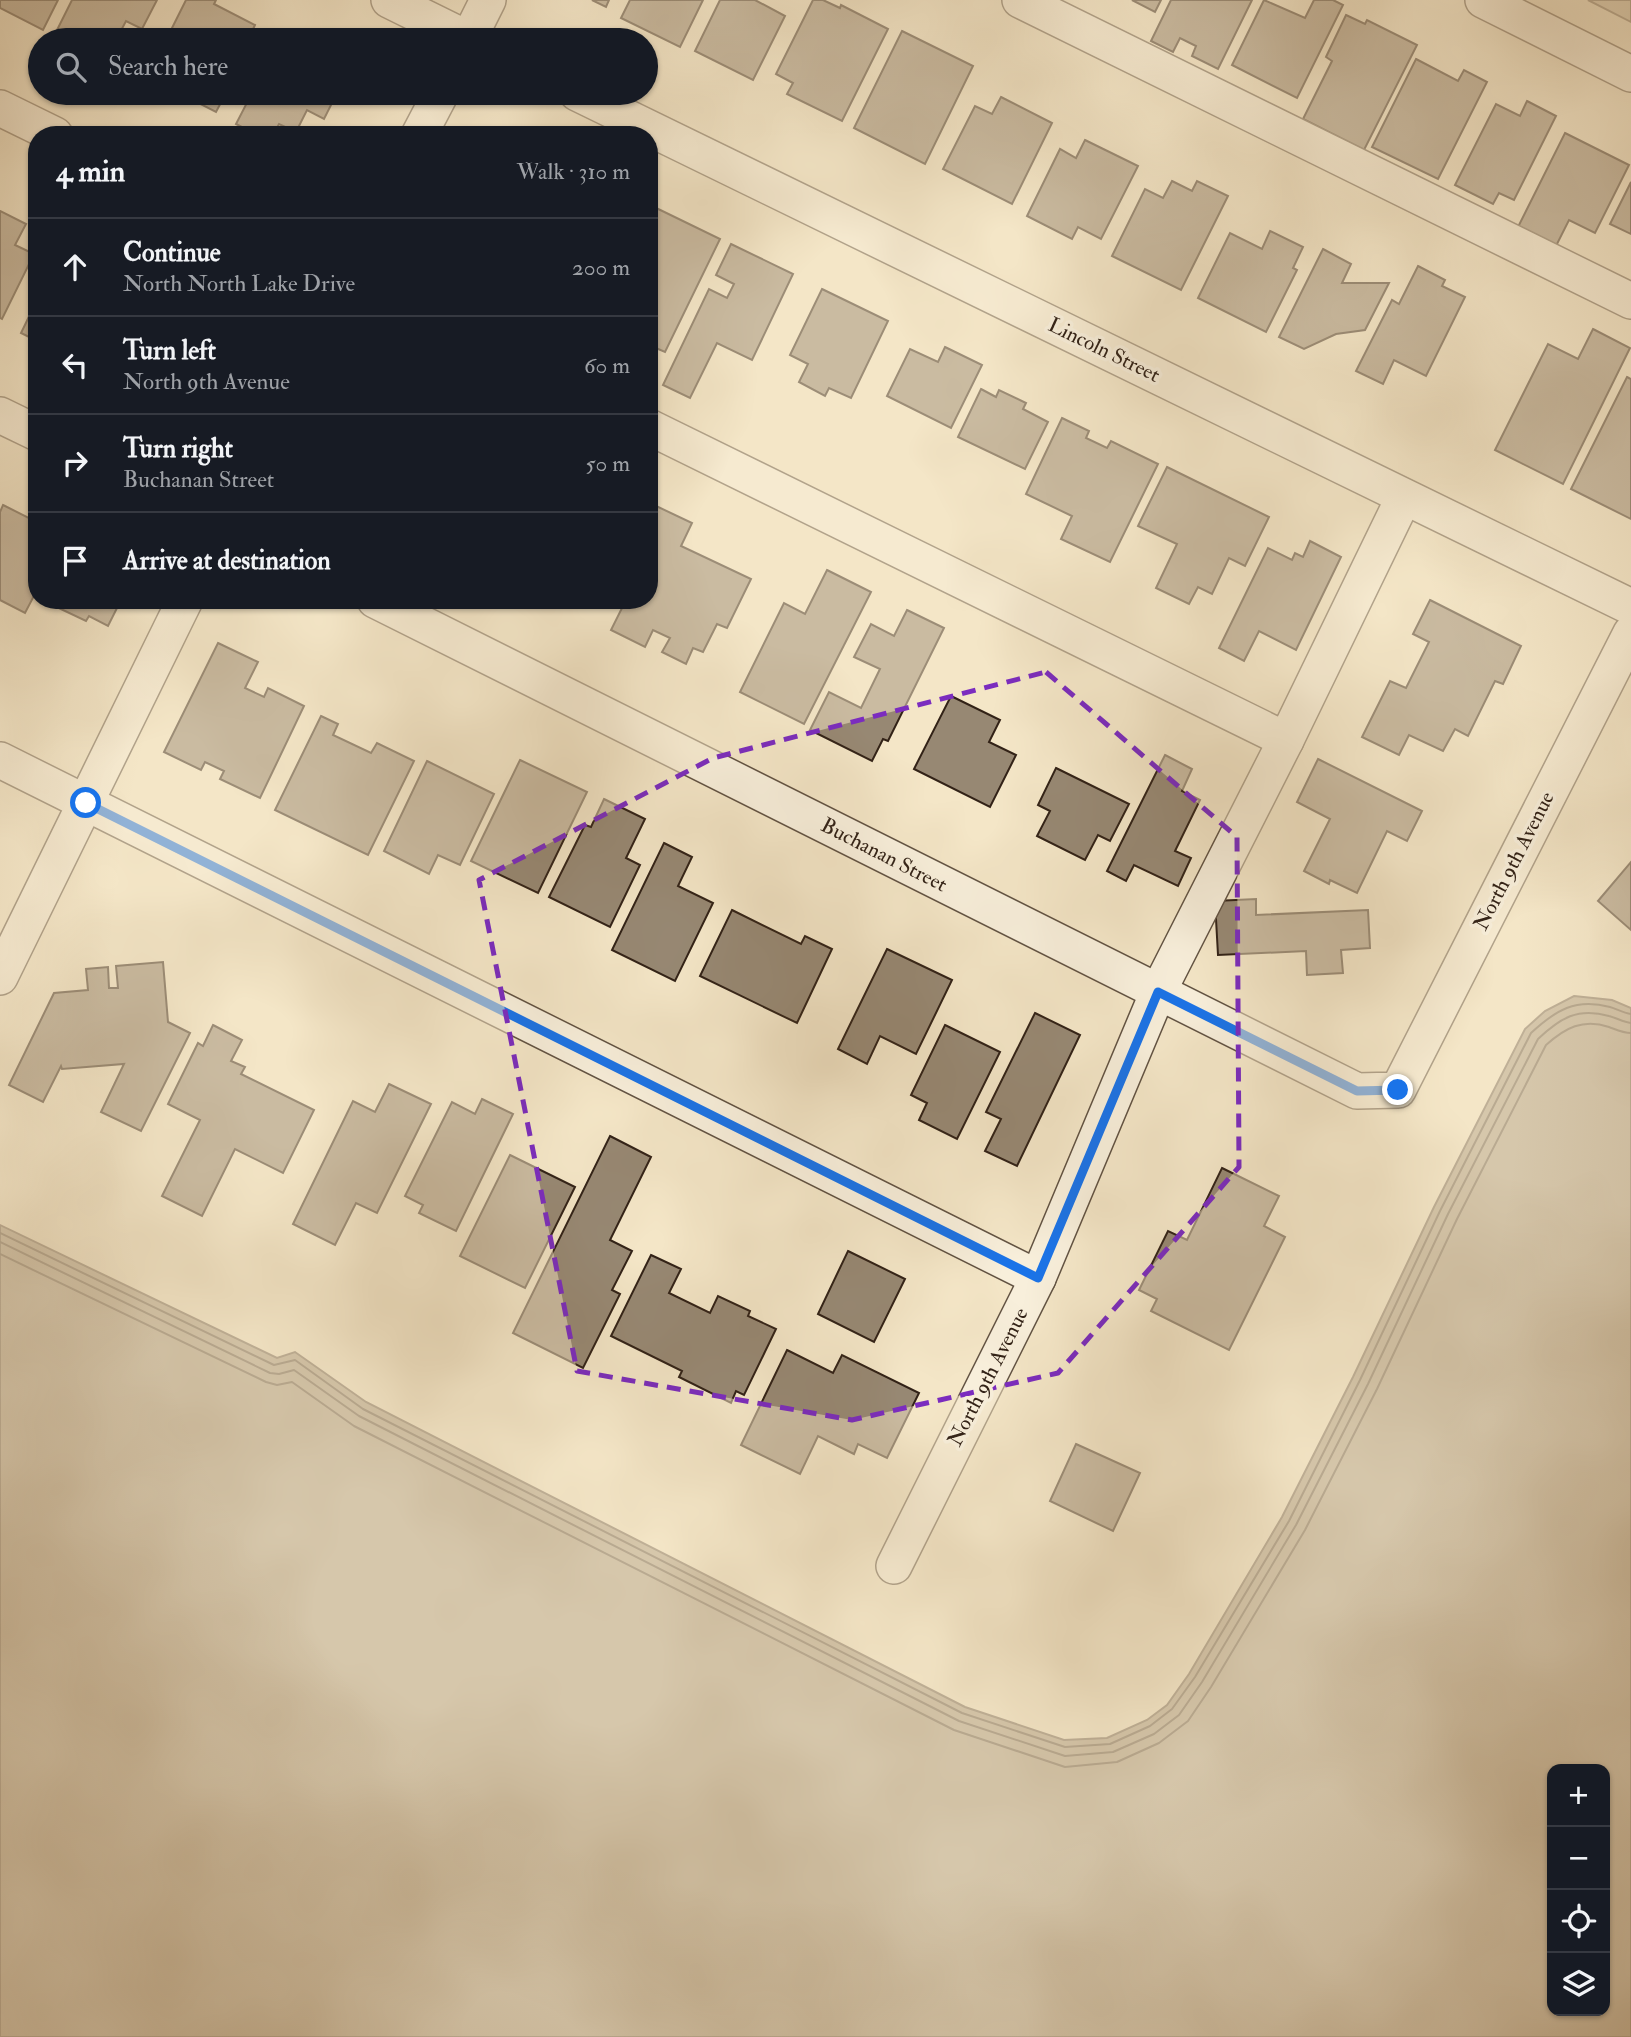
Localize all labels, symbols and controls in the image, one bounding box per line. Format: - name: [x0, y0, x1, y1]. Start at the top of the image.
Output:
- search box: [28, 28, 658, 105]
- icon: search: [52, 48, 90, 86]
- text: Search here: [108, 51, 228, 83]
- text: 4 min: [56, 153, 125, 190]
- text: Walk · 310 m: [517, 157, 630, 186]
- text: Continue: [123, 237, 221, 269]
- icon: ahead: [56, 248, 94, 286]
- text: 200 m: [572, 253, 630, 282]
- text: North North Lake Drive: [123, 269, 355, 298]
- street label: Lincoln Street: [1044, 311, 1165, 389]
- text: Turn left: [123, 335, 216, 367]
- icon: left: [56, 346, 94, 384]
- text: 60 m: [584, 351, 630, 380]
- text: North 9th Avenue: [123, 367, 290, 396]
- text: Turn right: [123, 433, 233, 465]
- icon: right: [56, 444, 94, 482]
- text: 50 m: [586, 449, 630, 478]
- text: Buchanan Street: [123, 465, 274, 494]
- icon: arrive: [56, 542, 94, 580]
- text: Arrive at destination: [123, 545, 331, 577]
- route start: [70, 787, 101, 818]
- street label: North 9th Avenue: [1467, 787, 1561, 935]
- street label: Buchanan Street: [816, 812, 952, 898]
- route end: [1382, 1074, 1413, 1105]
- street label: North 9th Avenue: [941, 1303, 1035, 1451]
- map controls: [1547, 1764, 1610, 2016]
- button: +: [1547, 1764, 1610, 1827]
- button: −: [1547, 1827, 1610, 1890]
- button: locate: [1547, 1890, 1610, 1953]
- button: layers: [1547, 1953, 1610, 2016]

